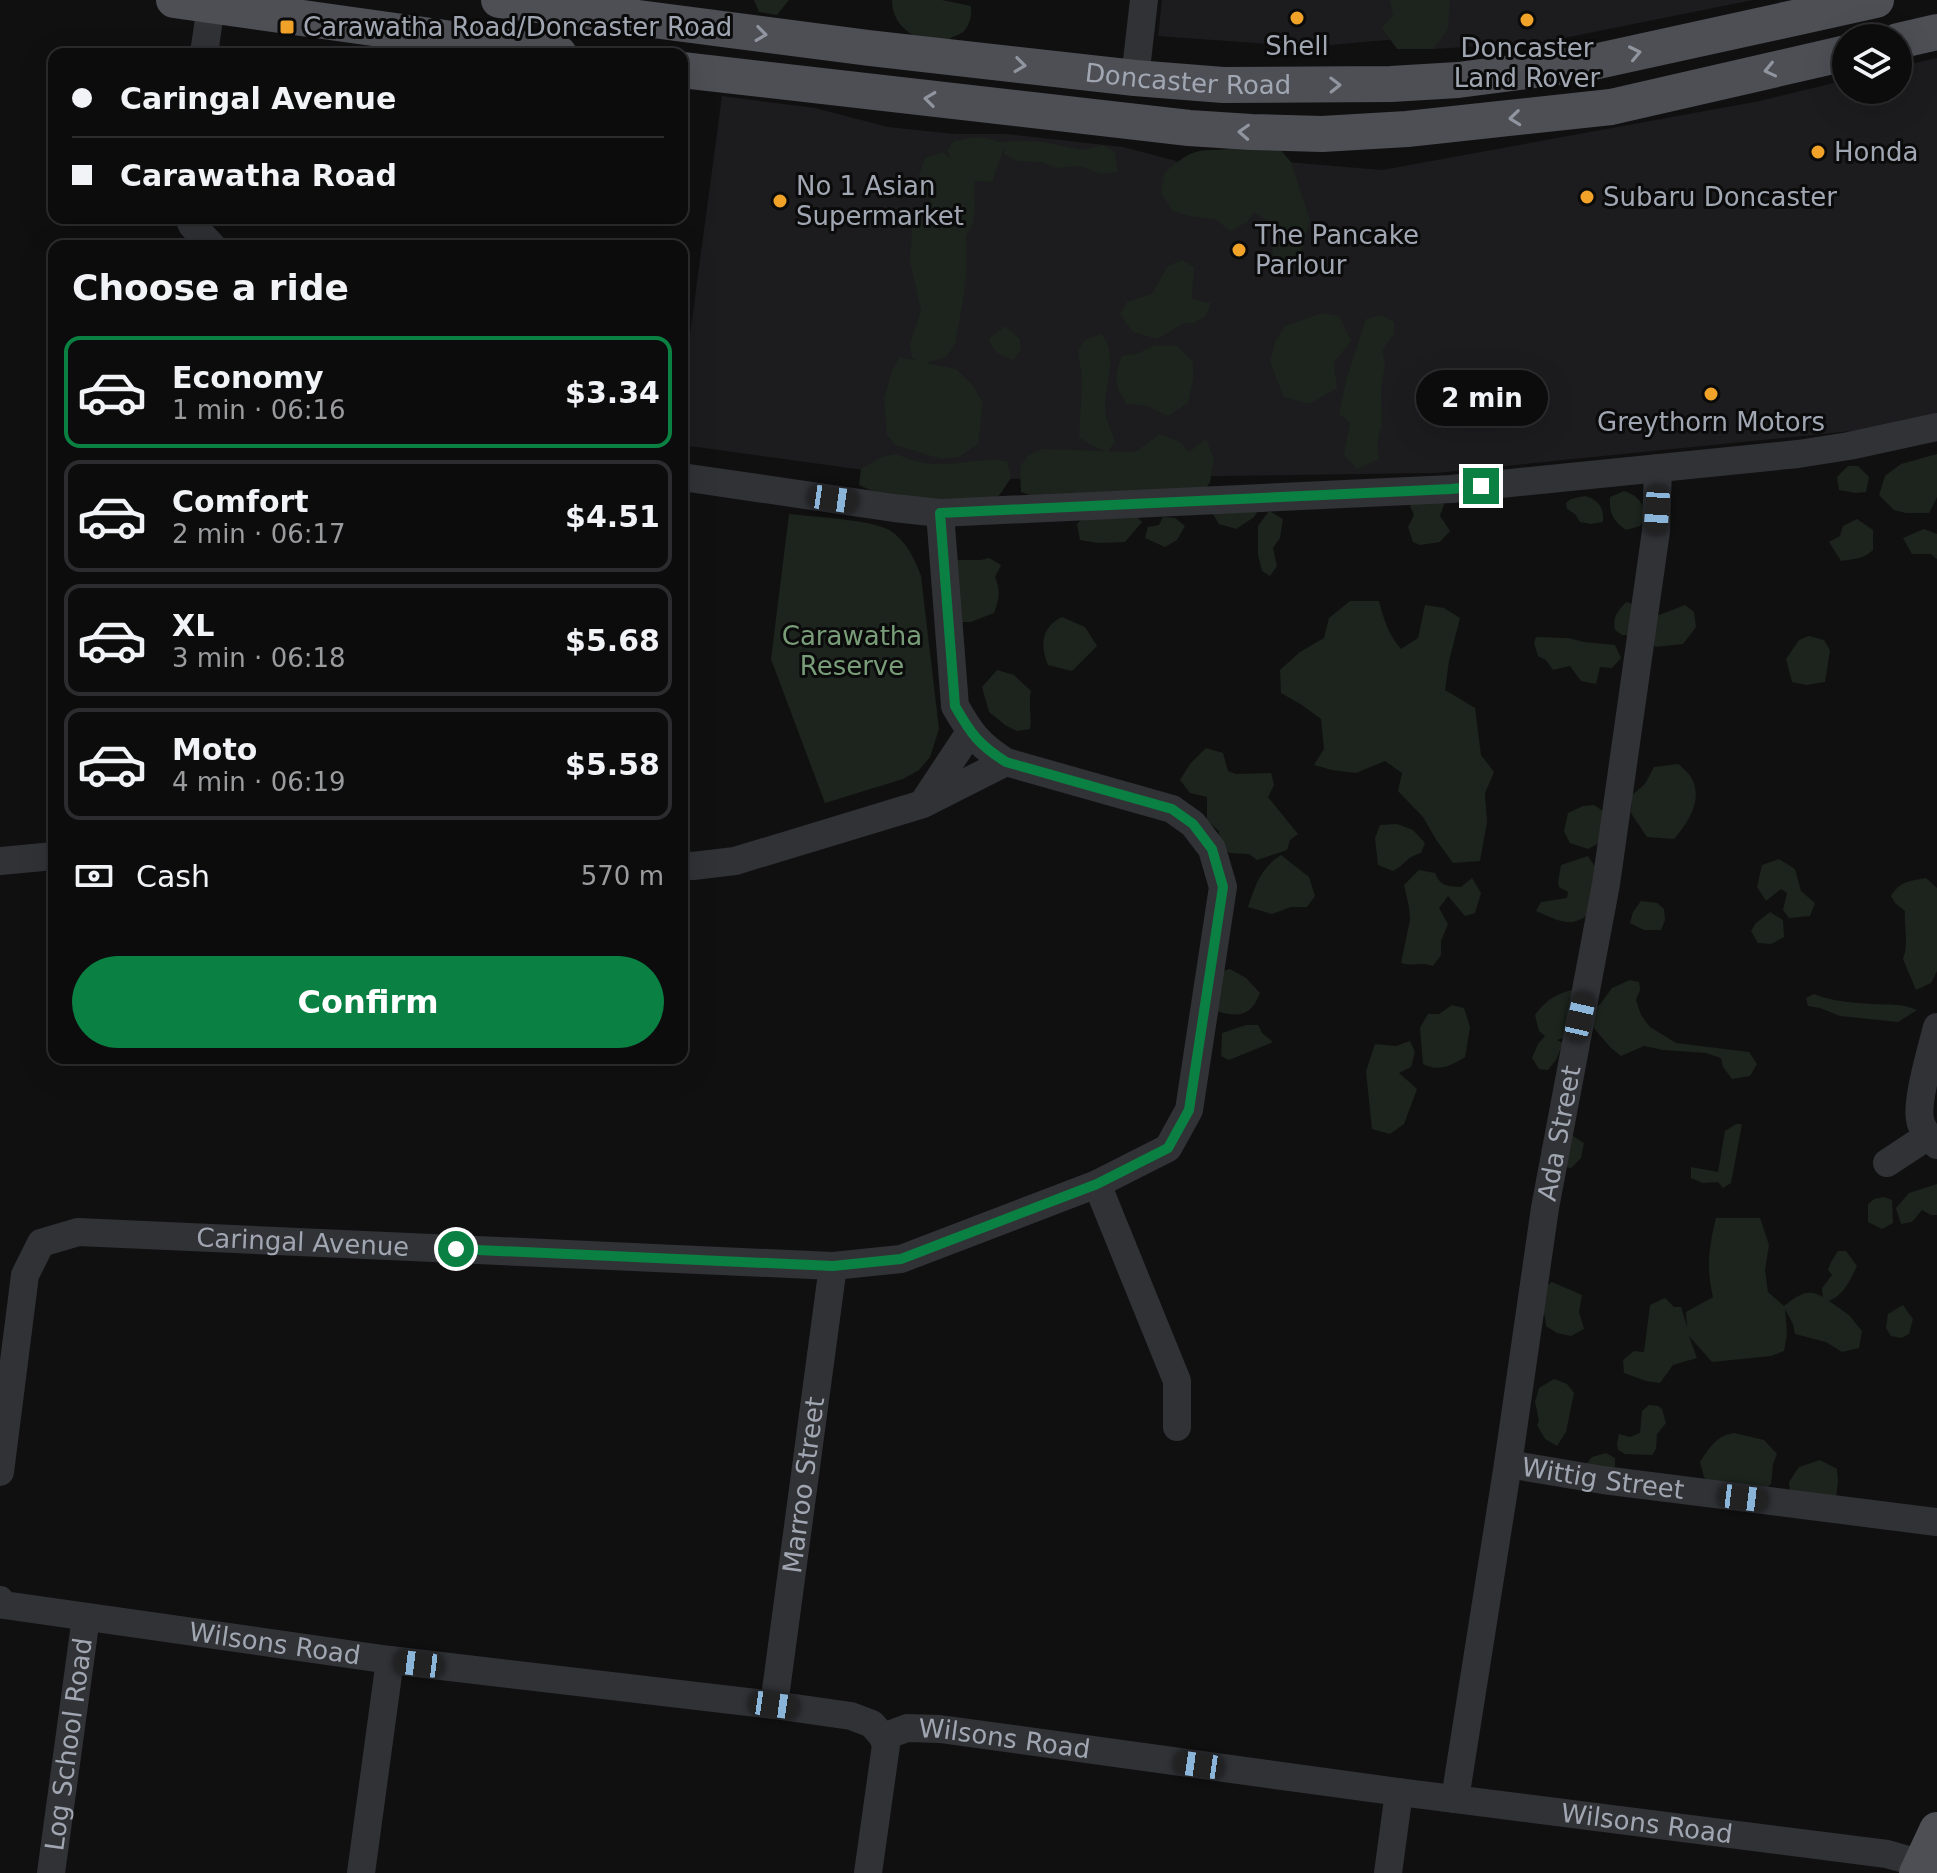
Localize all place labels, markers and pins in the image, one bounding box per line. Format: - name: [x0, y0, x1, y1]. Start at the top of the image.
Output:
- marker: Shell: [1288, 9, 1306, 27]
- marker: Doncaster Land Rover: [1518, 11, 1536, 29]
- place label: Carawatha Road/Doncaster Road: [303, 12, 732, 42]
- marker: Carawatha Road/Doncaster Road: [278, 18, 296, 36]
- place label: Shell: [1265, 31, 1329, 61]
- place label: Doncaster Land Rover: [1454, 33, 1601, 93]
- place label: Honda: [1834, 137, 1918, 167]
- marker: Honda: [1809, 143, 1827, 161]
- place label: No 1 Asian Supermarket: [796, 171, 964, 231]
- place label: Subaru Doncaster: [1603, 182, 1837, 212]
- marker: Subaru Doncaster: [1578, 188, 1596, 206]
- marker: No 1 Asian Supermarket: [771, 192, 789, 210]
- place label: The Pancake Parlour: [1254, 220, 1419, 280]
- marker: The Pancake Parlour: [1230, 241, 1248, 259]
- marker: Greythorn Motors: [1702, 385, 1720, 403]
- place label: Greythorn Motors: [1597, 407, 1825, 437]

